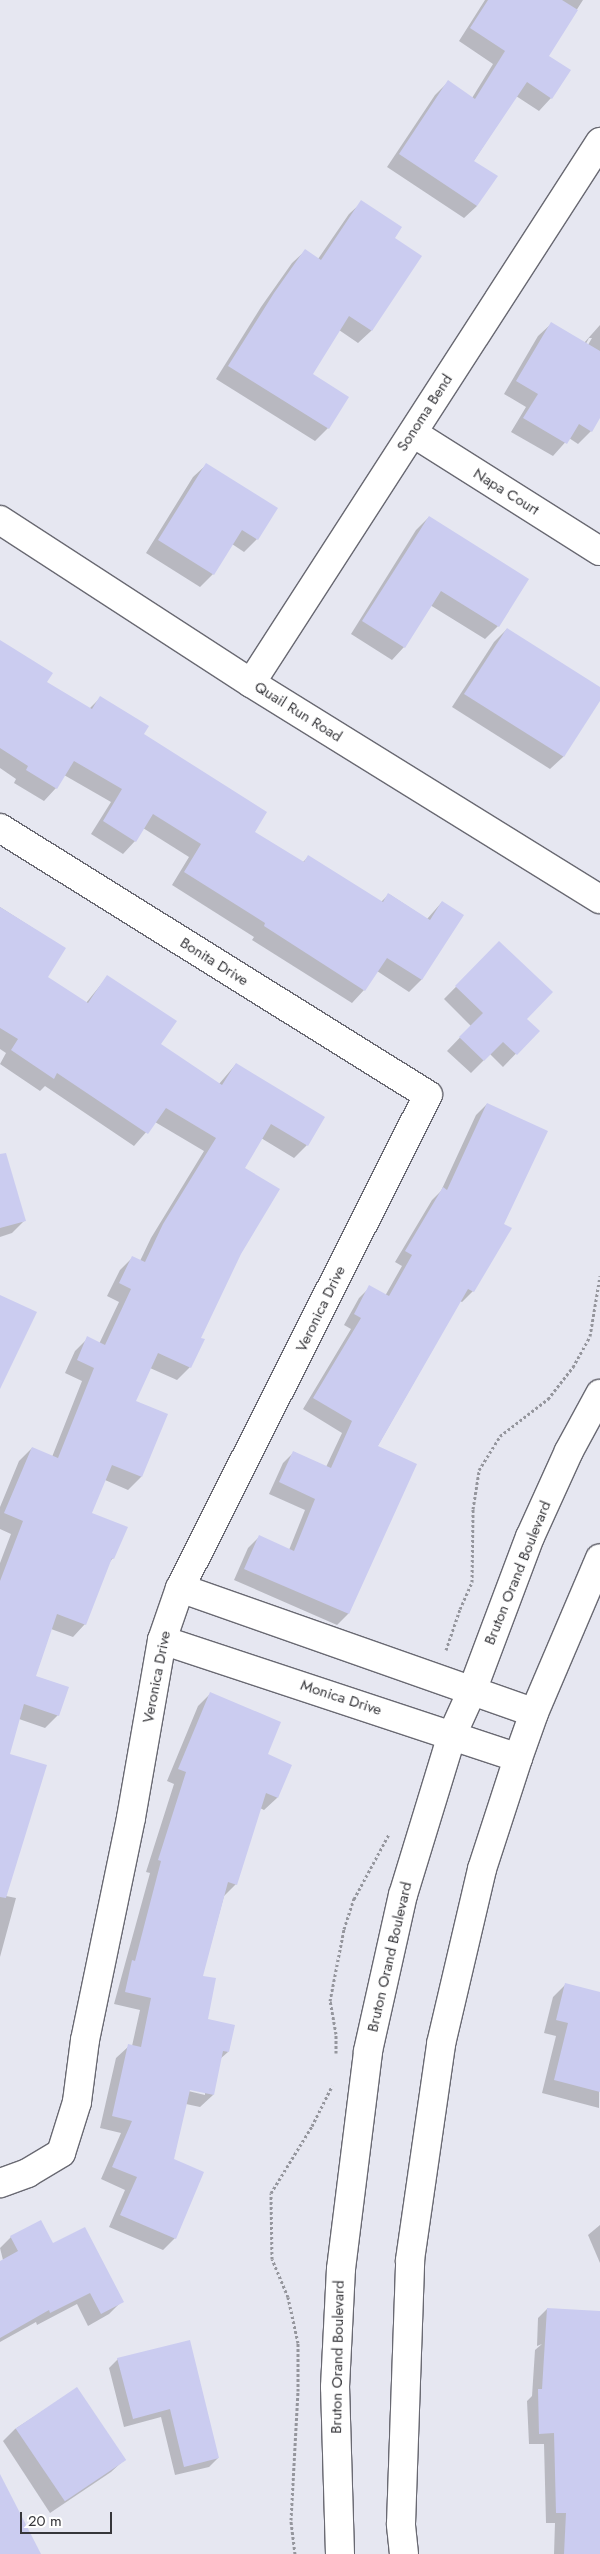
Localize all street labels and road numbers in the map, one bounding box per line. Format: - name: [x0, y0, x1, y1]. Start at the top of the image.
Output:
- street label: Sonoma Bend: [393, 371, 457, 455]
- street label: Napa Court: [470, 465, 542, 519]
- street label: Quail Run Road: [251, 678, 345, 746]
- street label: Bonita Drive: [177, 934, 251, 990]
- street label: Veronica Drive: [292, 1263, 350, 1355]
- street label: Bruton Orand Boulevard: [481, 1498, 555, 1648]
- street label: Veronica Drive: [139, 1629, 175, 1725]
- street label: Monica Drive: [298, 1676, 384, 1720]
- street label: Bruton Orand Boulevard: [364, 1880, 416, 2034]
- street label: Bruton Orand Boulevard: [328, 2280, 348, 2434]

